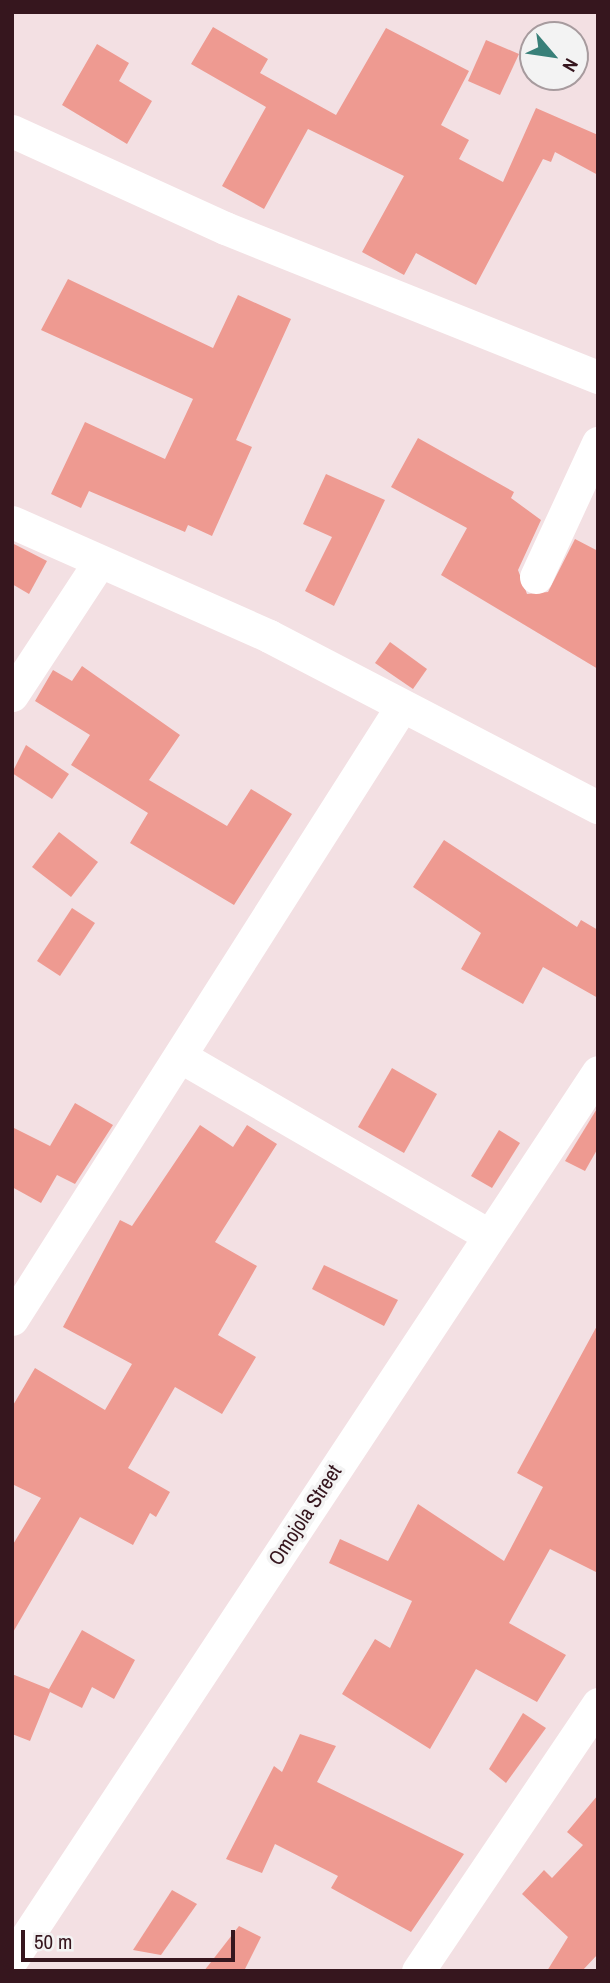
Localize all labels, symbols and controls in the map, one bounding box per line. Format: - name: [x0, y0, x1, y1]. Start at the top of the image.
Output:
- north arrow: [519, 21, 589, 91]
- text: N: [557, 54, 585, 76]
- street label: Omojola Street: [263, 1460, 347, 1570]
- scale bar: [24, 1916, 238, 1960]
- text: 50 m: [34, 1927, 72, 1956]

